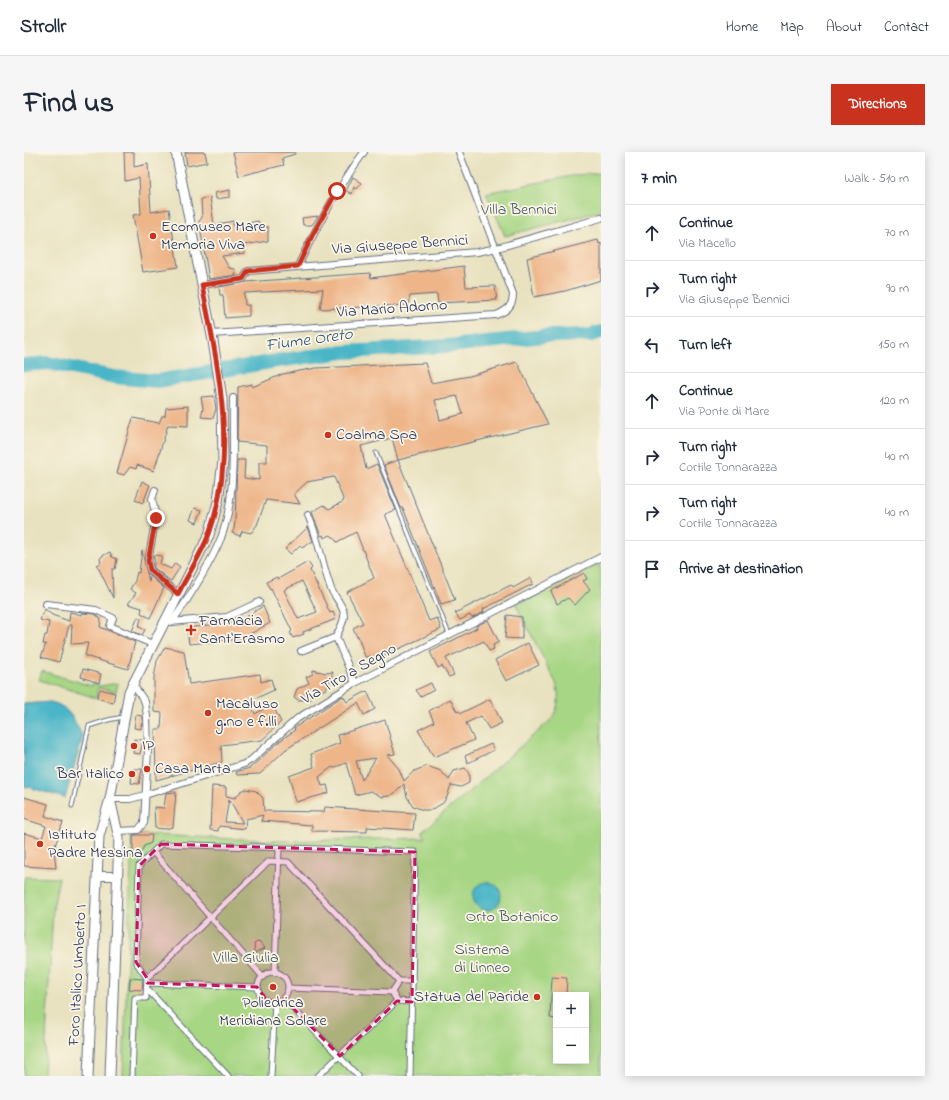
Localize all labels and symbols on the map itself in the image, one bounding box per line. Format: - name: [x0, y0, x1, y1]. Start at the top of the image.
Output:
- route start: [328, 182, 346, 200]
- park label: Villa Bennici: [480, 198, 557, 222]
- place label: Ecomuseo Mare Memoria Viva: [161, 215, 267, 257]
- street label: Via Giuseppe Bennici: [330, 228, 469, 262]
- marker: Ecomuseo Mare Memoria Viva: [148, 231, 158, 241]
- street label: Via Mario Adorno: [335, 293, 448, 325]
- water label: Fiume Oreto: [264, 321, 355, 358]
- place label: Coalma Spa: [336, 423, 417, 447]
- marker: Coalma Spa: [323, 430, 333, 440]
- route end: [147, 509, 165, 527]
- place label: Farmacia Sant'Erasmo: [198, 609, 285, 651]
- marker: Farmacia Sant'Erasmo: [186, 625, 196, 635]
- street label: Via Tiro a Segno: [296, 637, 401, 712]
- place label: Macaluso g.no e f.lli: [215, 692, 278, 734]
- marker: Macaluso g.no e f.lli: [203, 708, 213, 718]
- place label: IP: [142, 734, 155, 758]
- marker: IP: [129, 741, 139, 751]
- place label: Casa Marta: [155, 757, 231, 781]
- place label: Bar Italico: [56, 762, 124, 786]
- marker: Casa Marta: [142, 764, 152, 774]
- marker: Bar Italico: [127, 769, 137, 779]
- place label: Istituto Padre Messina: [48, 823, 143, 865]
- marker: Istituto Padre Messina: [35, 839, 45, 849]
- street label: Foro Italico Umberto I: [62, 904, 94, 1047]
- park label: Orto Botanico: [466, 905, 558, 929]
- park label: Sistema di Linneo: [454, 938, 510, 980]
- park label: Villa Giulia: [212, 946, 279, 970]
- marker: Poliedrica Meridiana Solare: [268, 982, 278, 992]
- place label: Statua del Paride: [414, 985, 530, 1009]
- place label: Poliedrica Meridiana Solare: [219, 991, 327, 1033]
- marker: Statua del Paride: [532, 992, 542, 1002]

